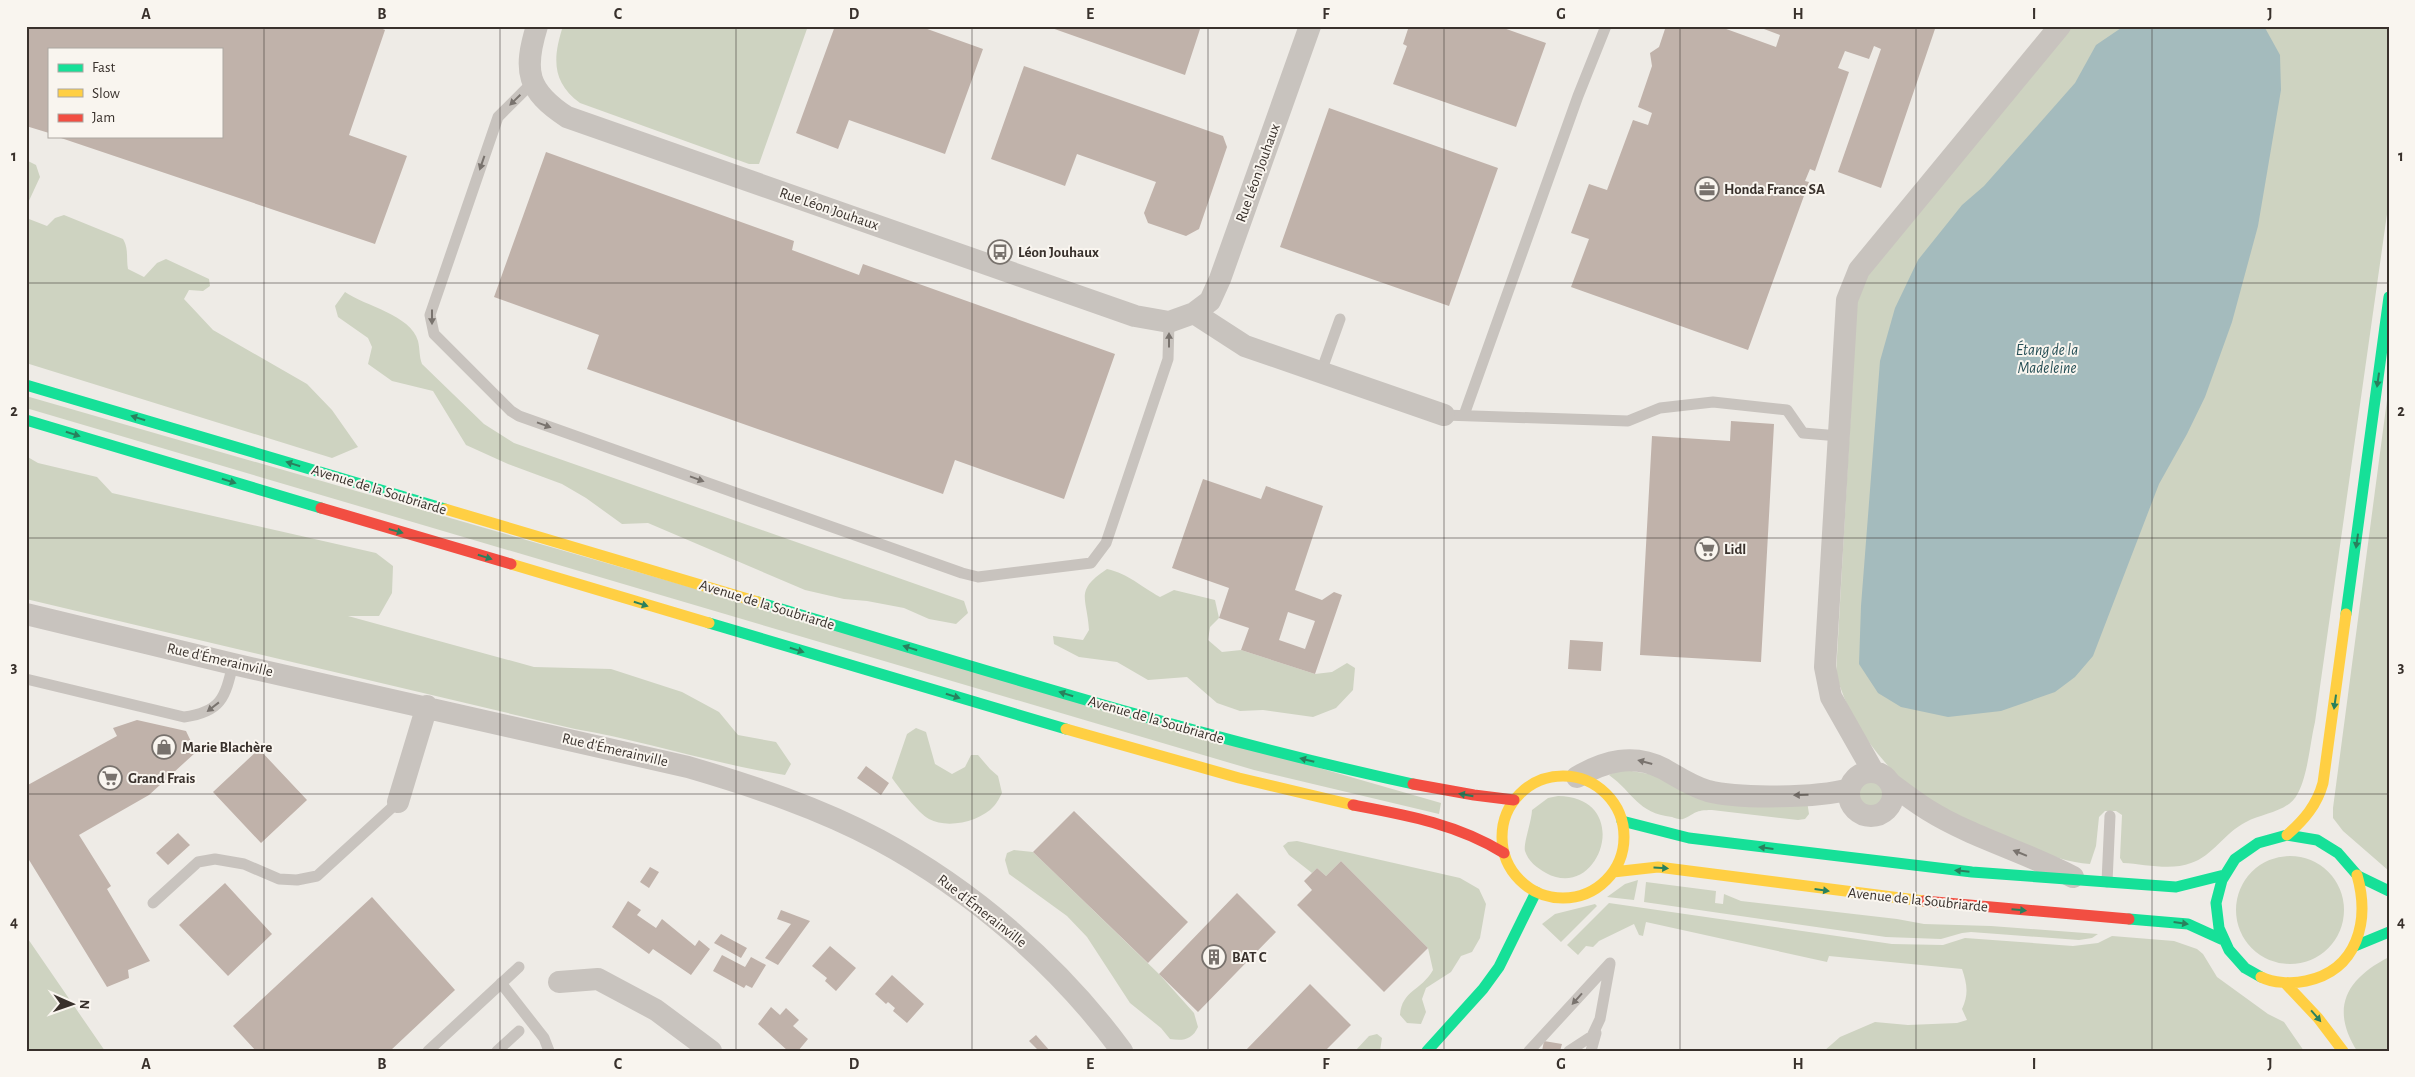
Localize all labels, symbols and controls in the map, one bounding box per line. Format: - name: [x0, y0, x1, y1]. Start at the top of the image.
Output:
- text: A: [141, 6, 151, 22]
- text: B: [377, 6, 387, 22]
- text: C: [614, 6, 623, 22]
- text: D: [849, 6, 860, 22]
- text: E: [1086, 6, 1094, 22]
- text: F: [1322, 6, 1330, 22]
- text: G: [1556, 6, 1566, 22]
- text: H: [1792, 6, 1804, 22]
- text: I: [2032, 6, 2036, 22]
- text: J: [2267, 6, 2273, 22]
- legend: [48, 48, 222, 138]
- text: Fast: [92, 60, 116, 75]
- text: Slow: [92, 86, 120, 101]
- one-way arrow: [509, 94, 521, 106]
- text: Jam: [92, 110, 115, 125]
- street label: Rue Léon Jouhaux: [1233, 121, 1283, 224]
- text: 1: [11, 148, 17, 164]
- text: 1: [2398, 148, 2404, 164]
- one-way arrow: [477, 156, 485, 171]
- office icon: Honda France SA: [1694, 176, 1720, 202]
- place label: Honda France SA: [1724, 182, 1825, 197]
- street label: Rue Léon Jouhaux: [778, 185, 881, 233]
- bus stop icon: Léon Jouhaux: [987, 239, 1013, 265]
- place label: Léon Jouhaux: [1018, 245, 1099, 260]
- one-way arrow: [428, 309, 436, 325]
- one-way arrow: [1165, 332, 1173, 348]
- water label: Étang de la Madeleine: [2016, 340, 2078, 376]
- one-way arrow: [2374, 372, 2382, 388]
- text: 2: [10, 403, 18, 419]
- text: 2: [2397, 403, 2405, 419]
- one-way arrow: [130, 413, 145, 421]
- one-way arrow: [537, 422, 552, 429]
- one-way arrow: [66, 431, 81, 439]
- one-way arrow: [286, 460, 301, 468]
- street label: Avenue de la Soubriarde: [310, 462, 448, 518]
- one-way arrow: [690, 476, 705, 483]
- one-way arrow: [221, 478, 236, 486]
- one-way arrow: [388, 527, 403, 535]
- one-way arrow: [2352, 534, 2360, 550]
- supermarket icon: Lidl: [1694, 536, 1720, 562]
- place label: Lidl: [1724, 542, 1746, 557]
- one-way arrow: [478, 554, 493, 562]
- street label: Avenue de la Soubriarde: [698, 577, 836, 633]
- one-way arrow: [634, 600, 649, 608]
- street label: Rue d'Émerainville: [166, 639, 275, 680]
- one-way arrow: [903, 643, 918, 651]
- one-way arrow: [789, 647, 804, 655]
- text: 3: [11, 659, 18, 675]
- text: 3: [2398, 659, 2405, 675]
- one-way arrow: [1058, 690, 1073, 698]
- one-way arrow: [945, 693, 960, 701]
- street label: Avenue de la Soubriarde: [1086, 693, 1226, 747]
- one-way arrow: [2331, 695, 2339, 711]
- one-way arrow: [207, 701, 220, 712]
- street label: Rue d'Émerainville: [561, 729, 670, 770]
- shop icon: Marie Blachère: [151, 734, 177, 760]
- place label: Marie Blachère: [182, 740, 272, 755]
- one-way arrow: [1300, 755, 1315, 763]
- one-way arrow: [1637, 758, 1652, 766]
- supermarket icon: Grand Frais: [97, 765, 123, 791]
- place label: Grand Frais: [128, 771, 196, 786]
- one-way arrow: [1458, 790, 1474, 798]
- one-way arrow: [1792, 791, 1808, 799]
- one-way arrow: [1757, 844, 1773, 852]
- one-way arrow: [2012, 849, 2027, 857]
- one-way arrow: [1654, 864, 1670, 872]
- one-way arrow: [1953, 867, 1969, 875]
- street label: Rue d'Émerainville: [935, 870, 1031, 950]
- street label: Avenue de la Soubriarde: [1847, 885, 1989, 915]
- one-way arrow: [1814, 886, 1830, 894]
- one-way arrow: [2011, 906, 2027, 914]
- text: 4: [10, 914, 18, 930]
- text: 4: [2397, 914, 2405, 930]
- one-way arrow: [2173, 920, 2189, 928]
- building icon: BAT C: [1201, 944, 1227, 970]
- place label: BAT C: [1232, 950, 1267, 965]
- north arrow: [48, 980, 98, 1030]
- one-way arrow: [1572, 992, 1583, 1005]
- text: N: [77, 999, 91, 1010]
- one-way arrow: [2310, 1010, 2322, 1022]
- text: A: [141, 1056, 151, 1072]
- text: B: [377, 1056, 387, 1072]
- text: C: [614, 1056, 623, 1072]
- text: D: [849, 1056, 860, 1072]
- text: E: [1086, 1056, 1094, 1072]
- text: F: [1322, 1056, 1330, 1072]
- text: G: [1556, 1056, 1566, 1072]
- text: H: [1792, 1056, 1804, 1072]
- text: I: [2032, 1056, 2036, 1072]
- text: J: [2267, 1056, 2273, 1072]

